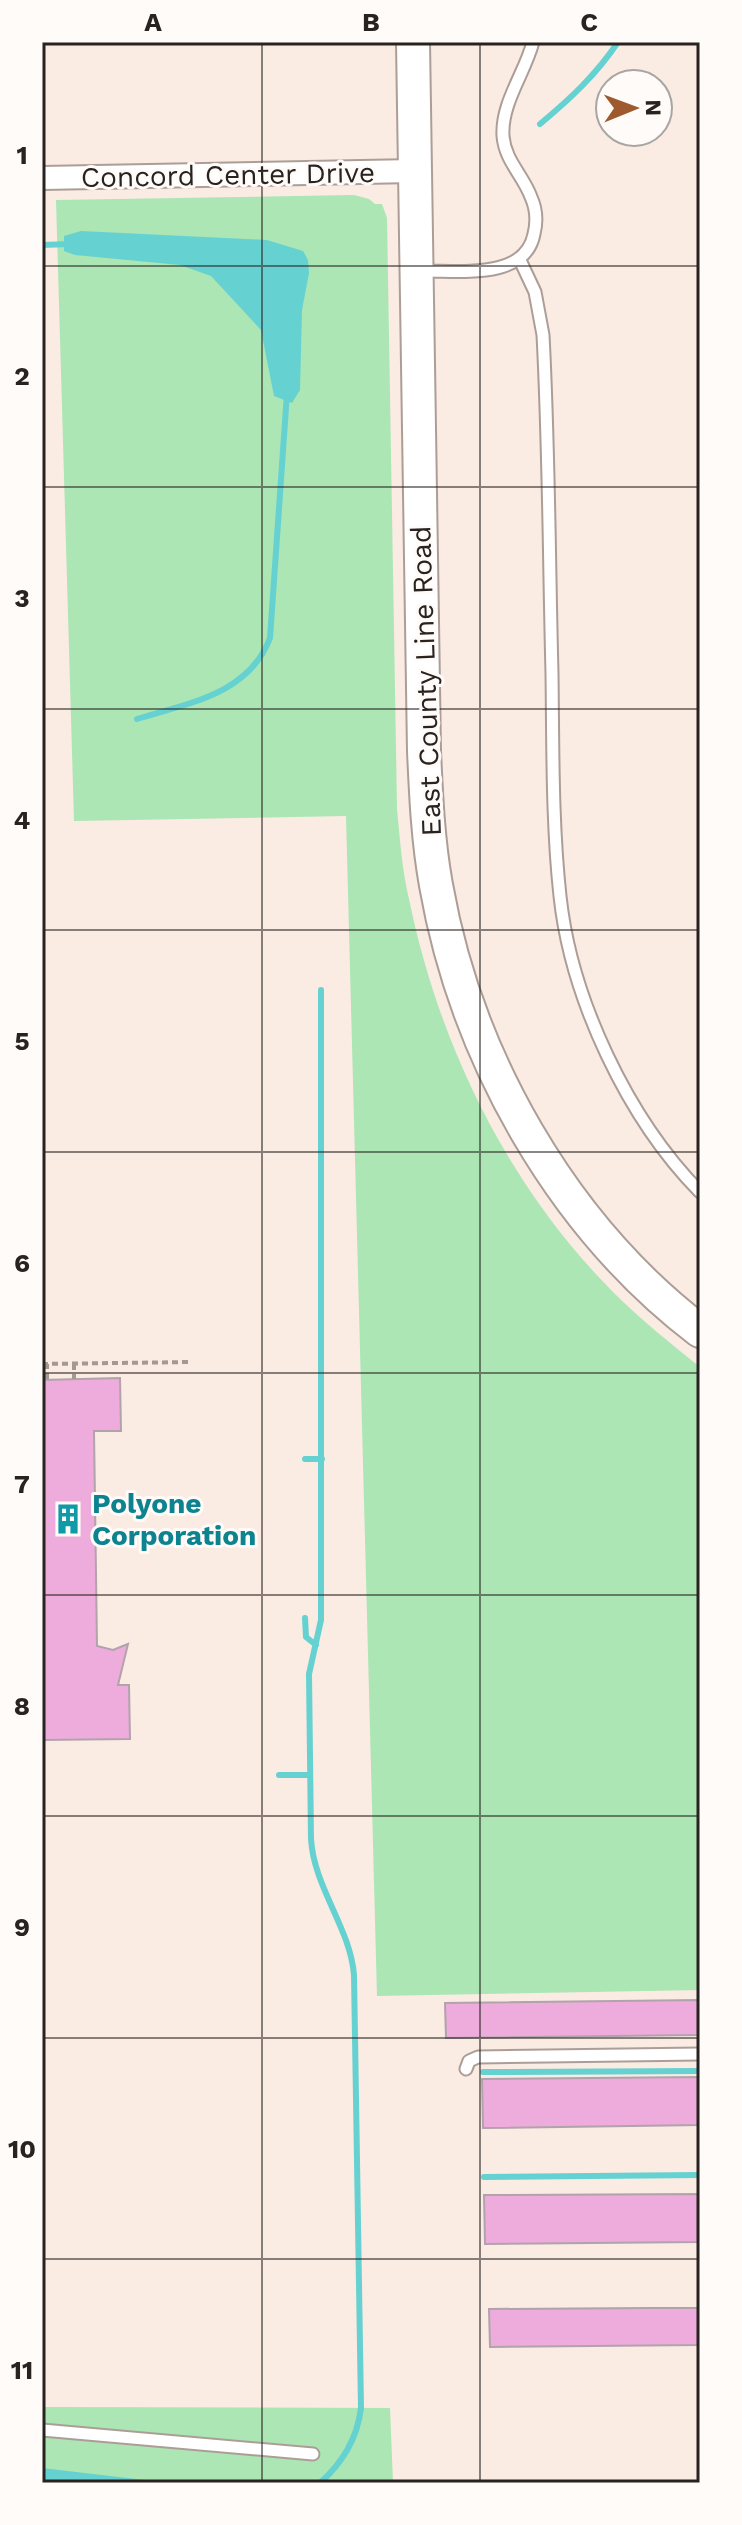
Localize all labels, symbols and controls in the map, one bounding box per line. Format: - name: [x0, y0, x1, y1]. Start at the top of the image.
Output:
- text: A: [144, 7, 162, 37]
- text: B: [362, 7, 380, 37]
- text: C: [580, 7, 598, 37]
- north arrow: [594, 68, 674, 148]
- text: N: [641, 99, 666, 116]
- text: 1: [16, 140, 28, 170]
- street label: Concord Center Drive: [81, 156, 375, 194]
- text: 2: [14, 361, 30, 391]
- street label: East County Line Road: [404, 525, 448, 837]
- text: 3: [14, 583, 30, 613]
- text: 4: [14, 805, 31, 835]
- text: 5: [14, 1026, 30, 1056]
- text: 6: [14, 1248, 30, 1278]
- text: 7: [14, 1469, 30, 1499]
- place label: Polyone Corporation: [92, 1487, 256, 1552]
- building icon: Polyone Corporation: [51, 1502, 85, 1536]
- text: 8: [14, 1691, 30, 1721]
- text: 9: [14, 1912, 30, 1942]
- text: 10: [8, 2134, 36, 2164]
- text: 11: [11, 2355, 33, 2385]

